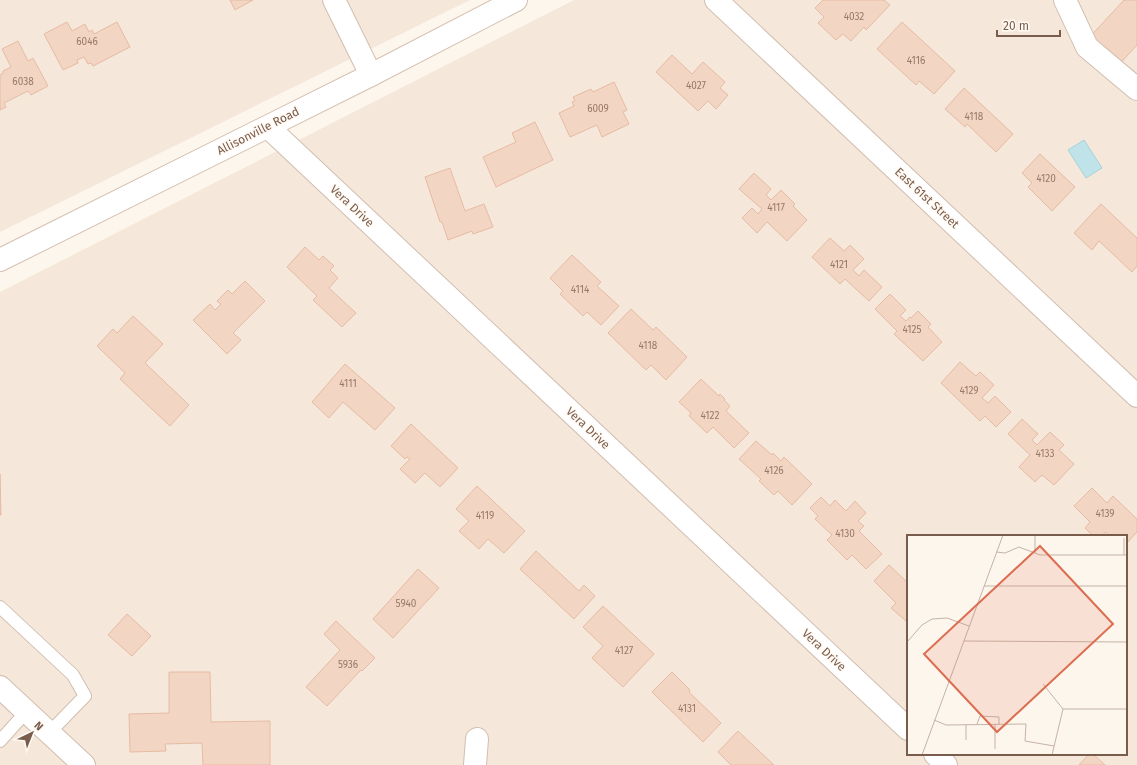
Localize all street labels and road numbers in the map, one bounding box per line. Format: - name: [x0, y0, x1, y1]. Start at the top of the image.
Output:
- street label: Allisonville Road: [214, 104, 302, 158]
- street label: East 61st Street: [892, 165, 962, 232]
- street label: Vera Drive: [327, 182, 377, 230]
- street label: Vera Drive: [563, 404, 613, 452]
- street label: Vera Drive: [799, 626, 849, 674]

